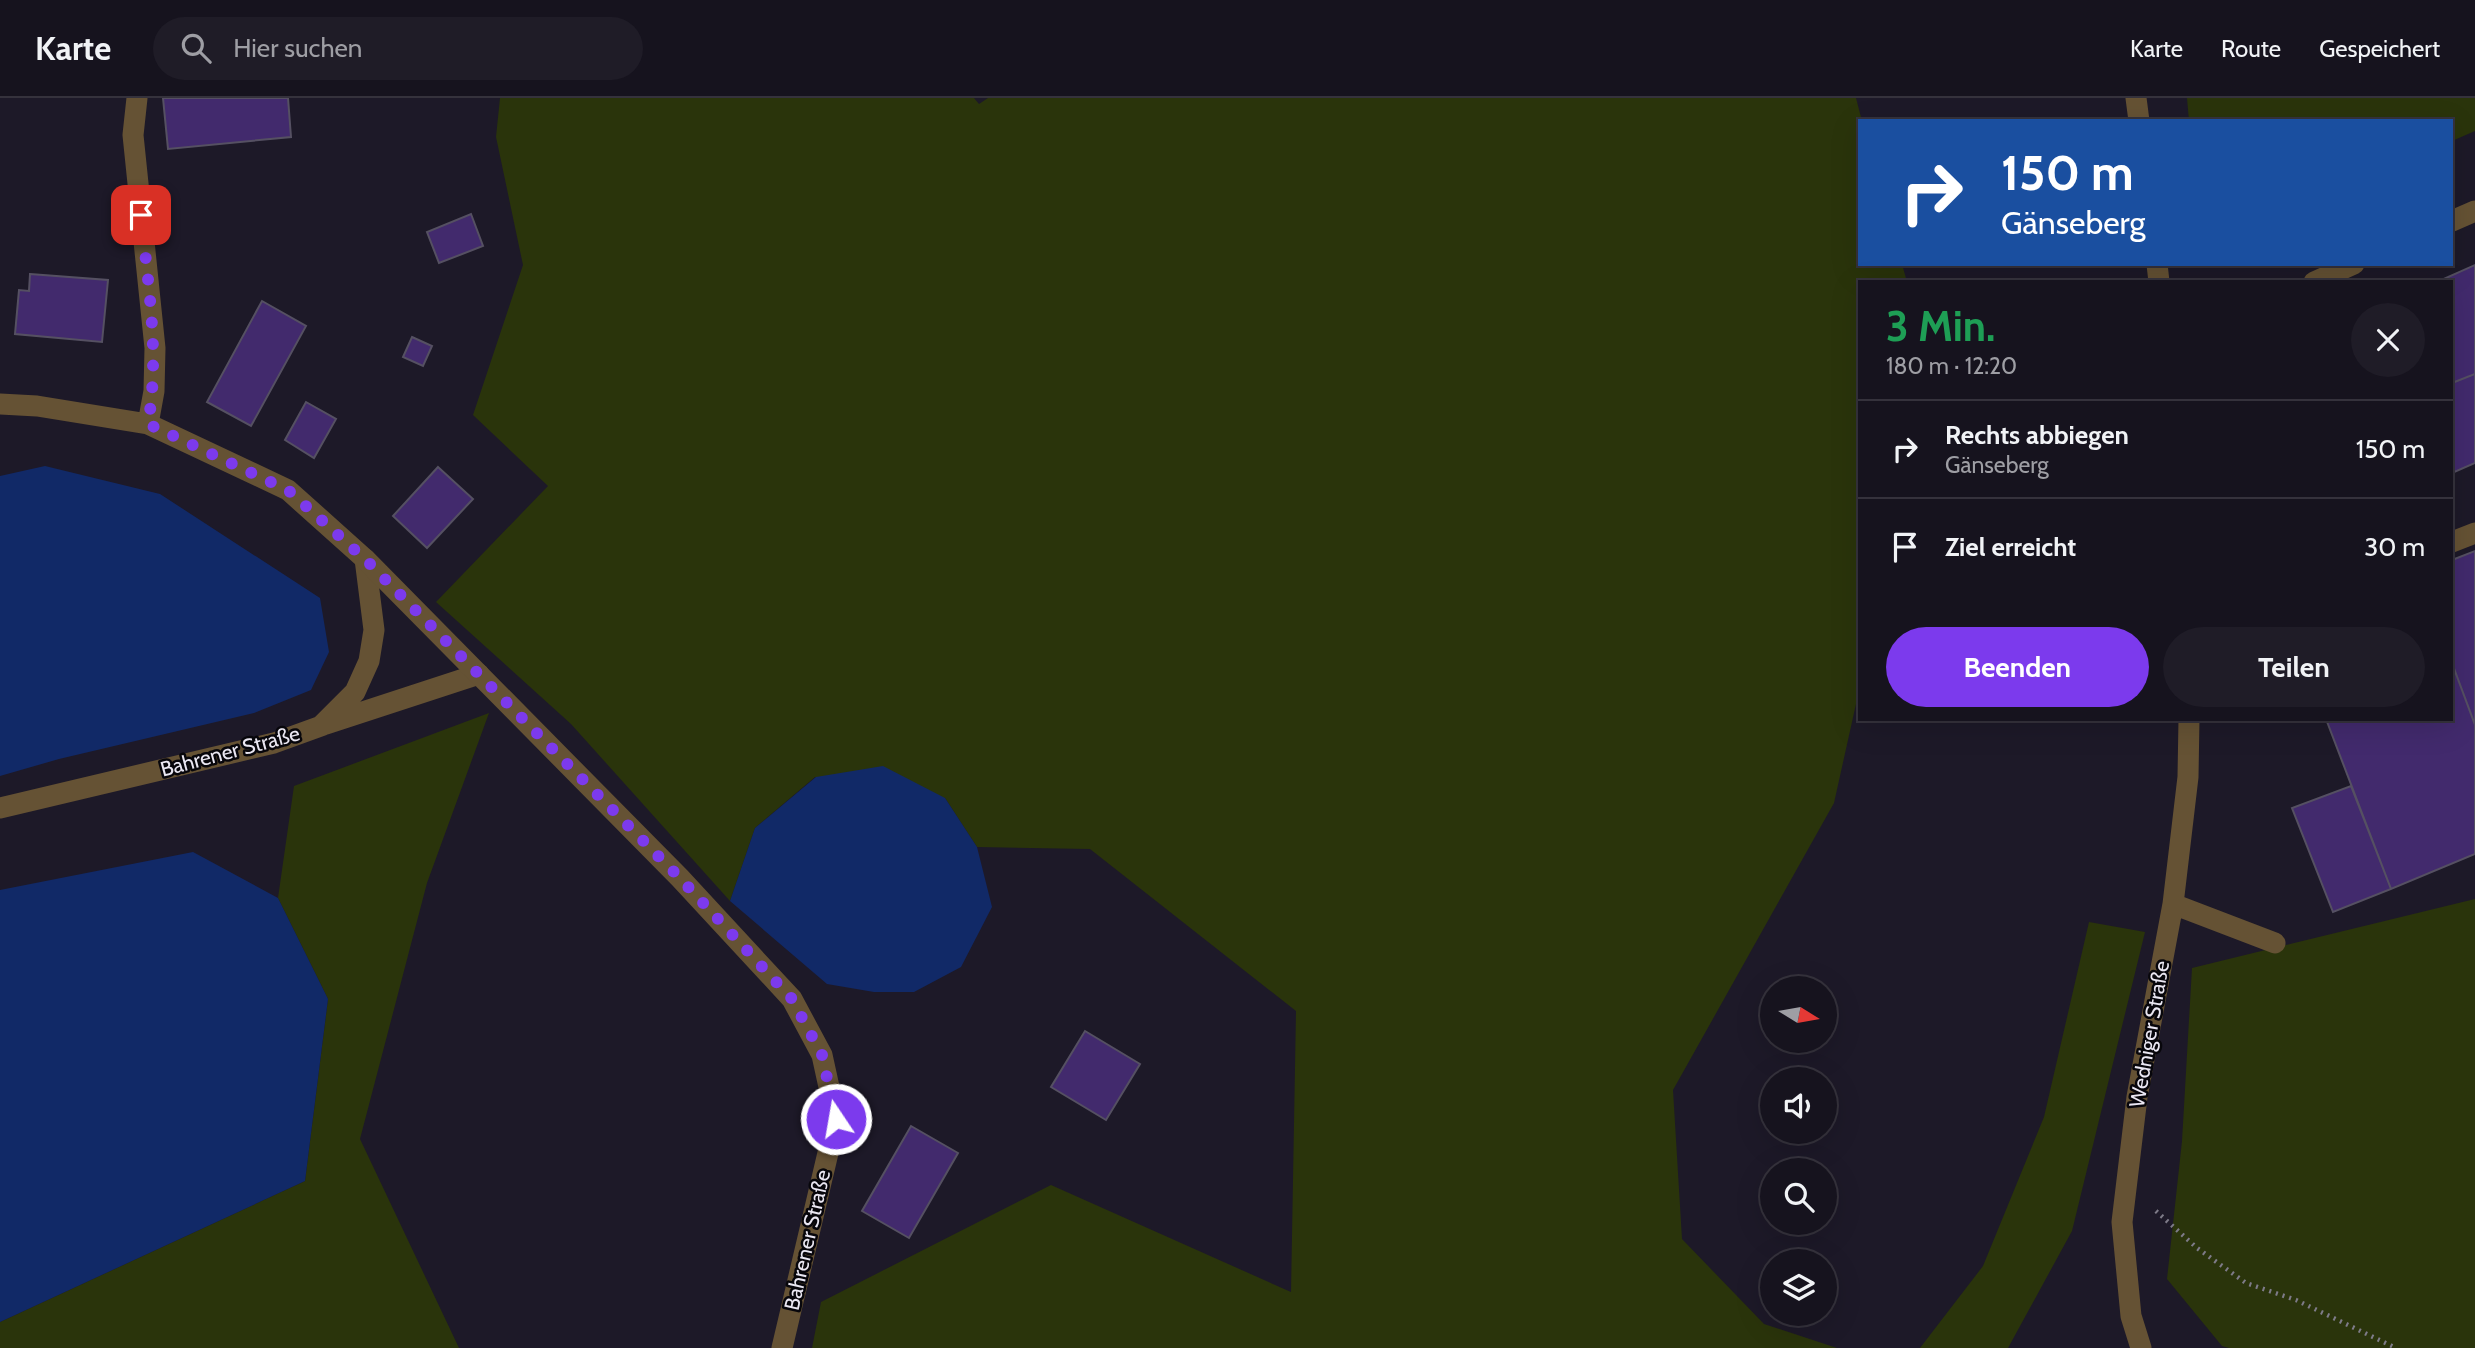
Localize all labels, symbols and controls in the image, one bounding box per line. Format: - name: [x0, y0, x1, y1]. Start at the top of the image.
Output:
- search box: [153, 17, 643, 80]
- text: Karte: [35, 28, 111, 68]
- icon: search: [177, 29, 215, 67]
- text: Hier suchen: [233, 32, 362, 64]
- text: Karte: [2130, 34, 2183, 63]
- text: Route: [2221, 34, 2281, 63]
- text: Gespeichert: [2319, 34, 2440, 63]
- text: 150 m: [2001, 143, 2134, 202]
- icon: right: [1886, 147, 1977, 238]
- pin: [111, 185, 171, 245]
- icon: arrive: [122, 196, 160, 234]
- text: Gänseberg: [2001, 203, 2145, 242]
- text: 3 Min.: [1886, 300, 1995, 352]
- button: close: [2351, 303, 2425, 377]
- text: 180 m · 12:20: [1886, 352, 2017, 380]
- text: Rechts abbiegen: [1945, 419, 2129, 451]
- icon: right: [1886, 430, 1924, 468]
- text: 150 m: [2356, 433, 2425, 465]
- text: Gänseberg: [1945, 451, 2049, 479]
- icon: arrive: [1886, 528, 1924, 566]
- text: Ziel erreicht: [1945, 531, 2076, 563]
- text: 30 m: [2364, 531, 2425, 563]
- button: Beenden: [1886, 627, 2149, 707]
- button: Teilen: [2163, 627, 2425, 707]
- street label: Bahrener Straße: [158, 720, 303, 782]
- street label: Wedniger Straße: [2124, 958, 2174, 1109]
- north arrow: [1760, 976, 1838, 1054]
- map controls: [1760, 976, 1837, 1326]
- button: sound: [1760, 1067, 1837, 1144]
- position arrow: [799, 1082, 873, 1156]
- button: search: [1760, 1158, 1837, 1235]
- street label: Bahrener Straße: [779, 1167, 835, 1313]
- button: layers: [1760, 1249, 1837, 1326]

